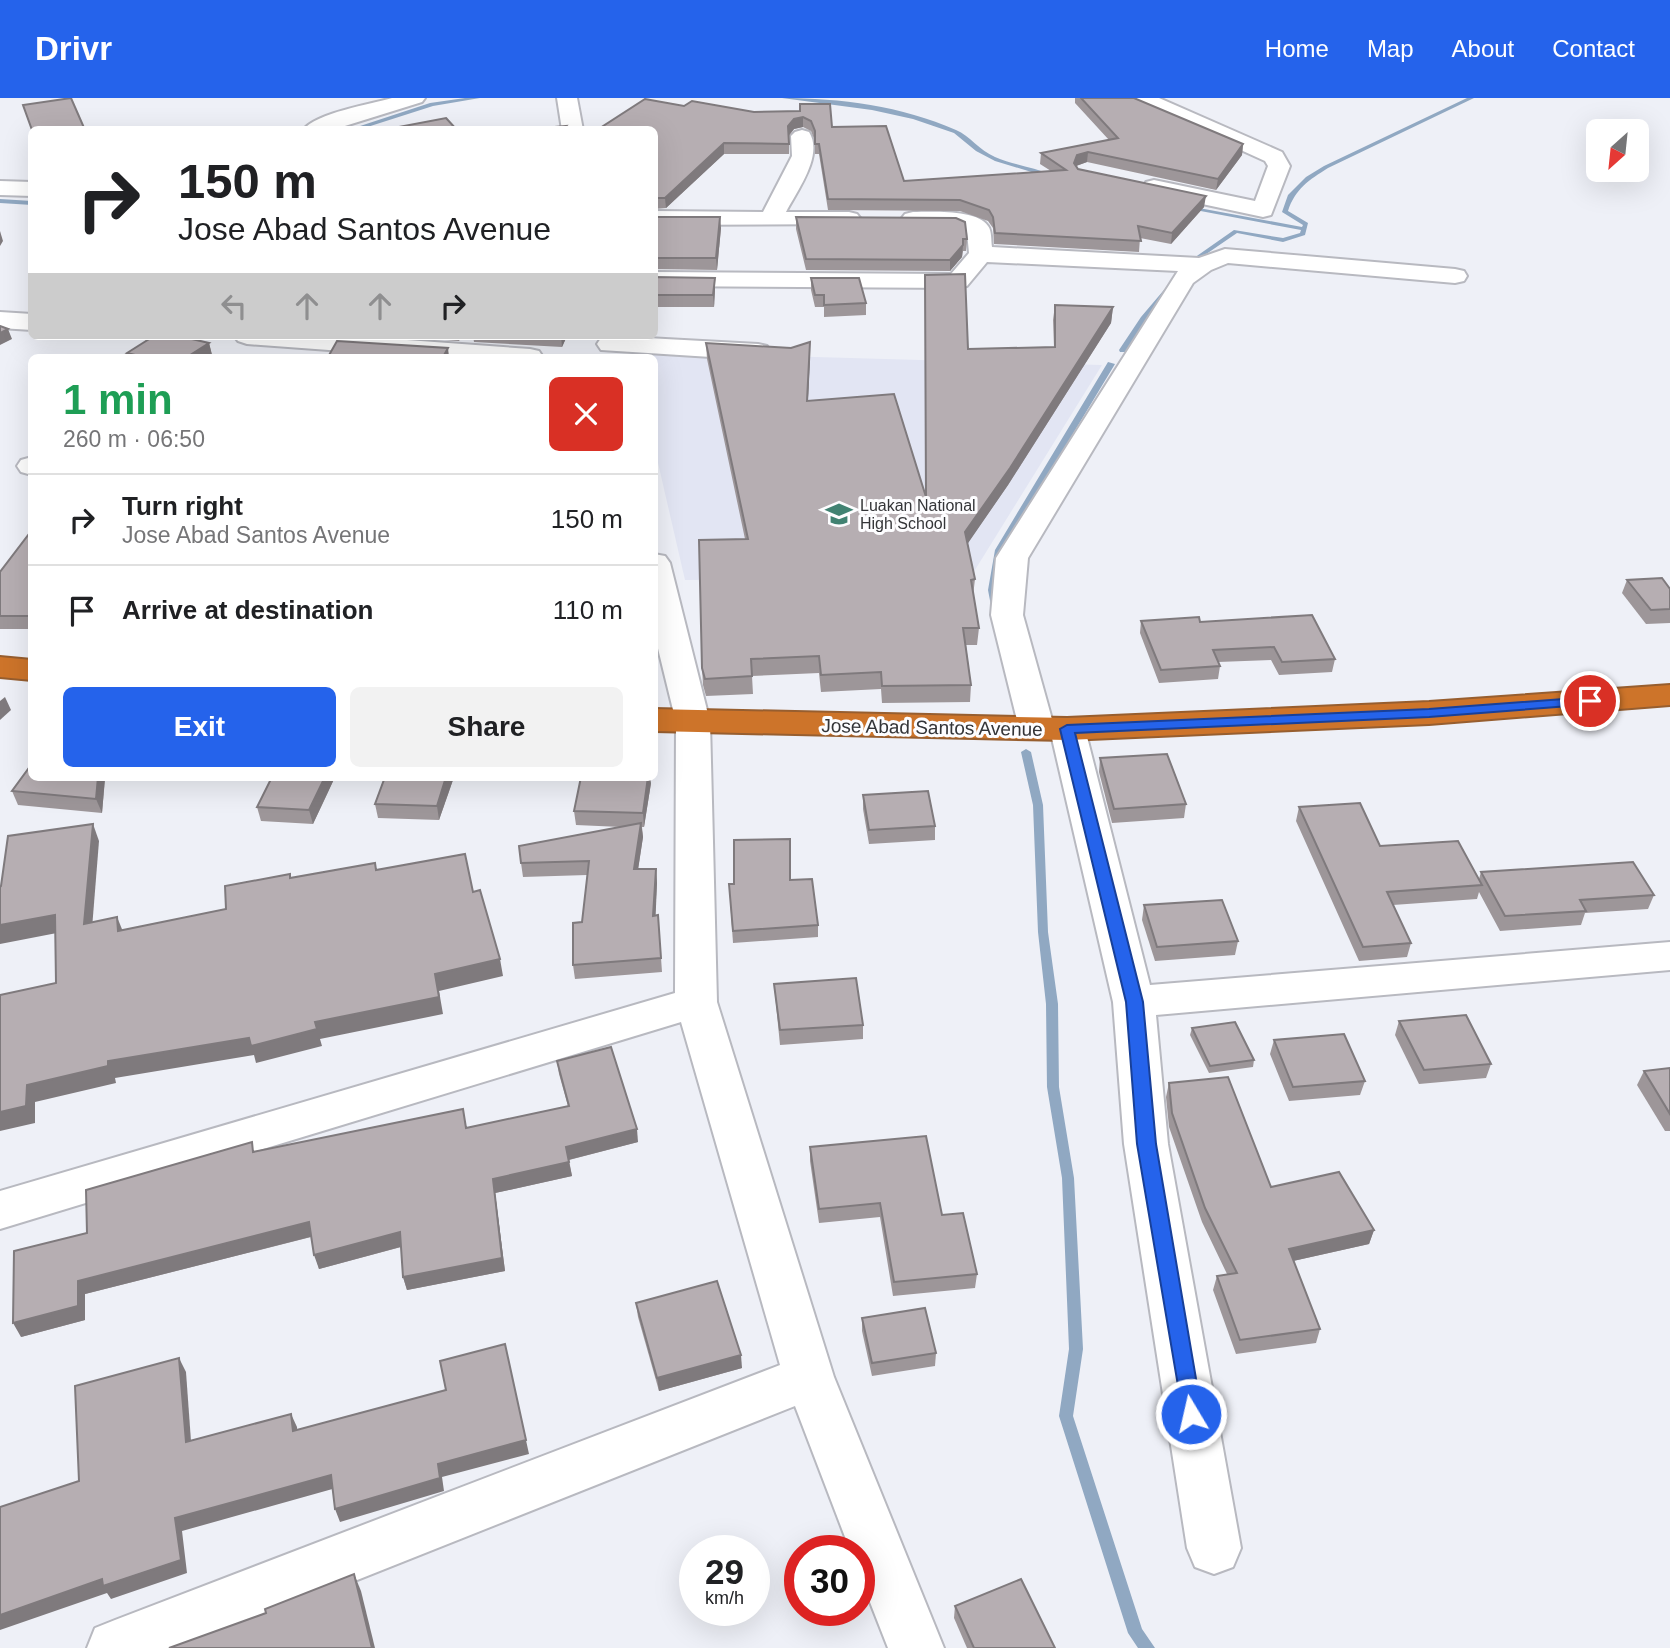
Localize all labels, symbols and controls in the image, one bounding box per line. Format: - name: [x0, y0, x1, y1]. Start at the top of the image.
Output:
- text: Drivr: [35, 30, 112, 67]
- text: Home: [1265, 35, 1329, 62]
- text: Map: [1367, 35, 1414, 62]
- text: About: [1452, 35, 1514, 62]
- text: Contact: [1552, 35, 1635, 62]
- north arrow: [1586, 119, 1648, 182]
- map controls: [1586, 119, 1649, 182]
- icon: right: [63, 154, 154, 245]
- text: 150 m: [178, 154, 317, 208]
- text: Jose Abad Santos Avenue: [178, 211, 551, 247]
- icon: left: [215, 287, 253, 325]
- icon: ahead: [288, 287, 326, 325]
- icon: ahead: [361, 287, 399, 325]
- icon: right: [434, 287, 472, 325]
- text: 1 min: [63, 376, 173, 423]
- button: close: [549, 377, 623, 451]
- text: 260 m · 06:50: [63, 426, 205, 452]
- text: Turn right: [122, 491, 243, 521]
- place label: Luakan National High School: [860, 497, 976, 532]
- school or university icon: Luakan National High School: [824, 499, 854, 529]
- icon: right: [63, 501, 101, 539]
- text: 150 m: [551, 504, 623, 534]
- text: Jose Abad Santos Avenue: [122, 522, 390, 548]
- icon: arrive: [63, 592, 101, 630]
- text: Arrive at destination: [122, 595, 373, 625]
- text: 110 m: [553, 595, 623, 625]
- pin: [1560, 671, 1620, 731]
- icon: arrive: [1571, 682, 1609, 720]
- button: Exit: [63, 687, 336, 767]
- button: Share: [350, 687, 623, 767]
- street label: Jose Abad Santos Avenue: [821, 715, 1043, 740]
- position arrow: [1154, 1377, 1228, 1451]
- speed limit sign: 30: [784, 1535, 875, 1626]
- text: 29: [705, 1552, 744, 1591]
- text: km/h: [705, 1588, 744, 1608]

